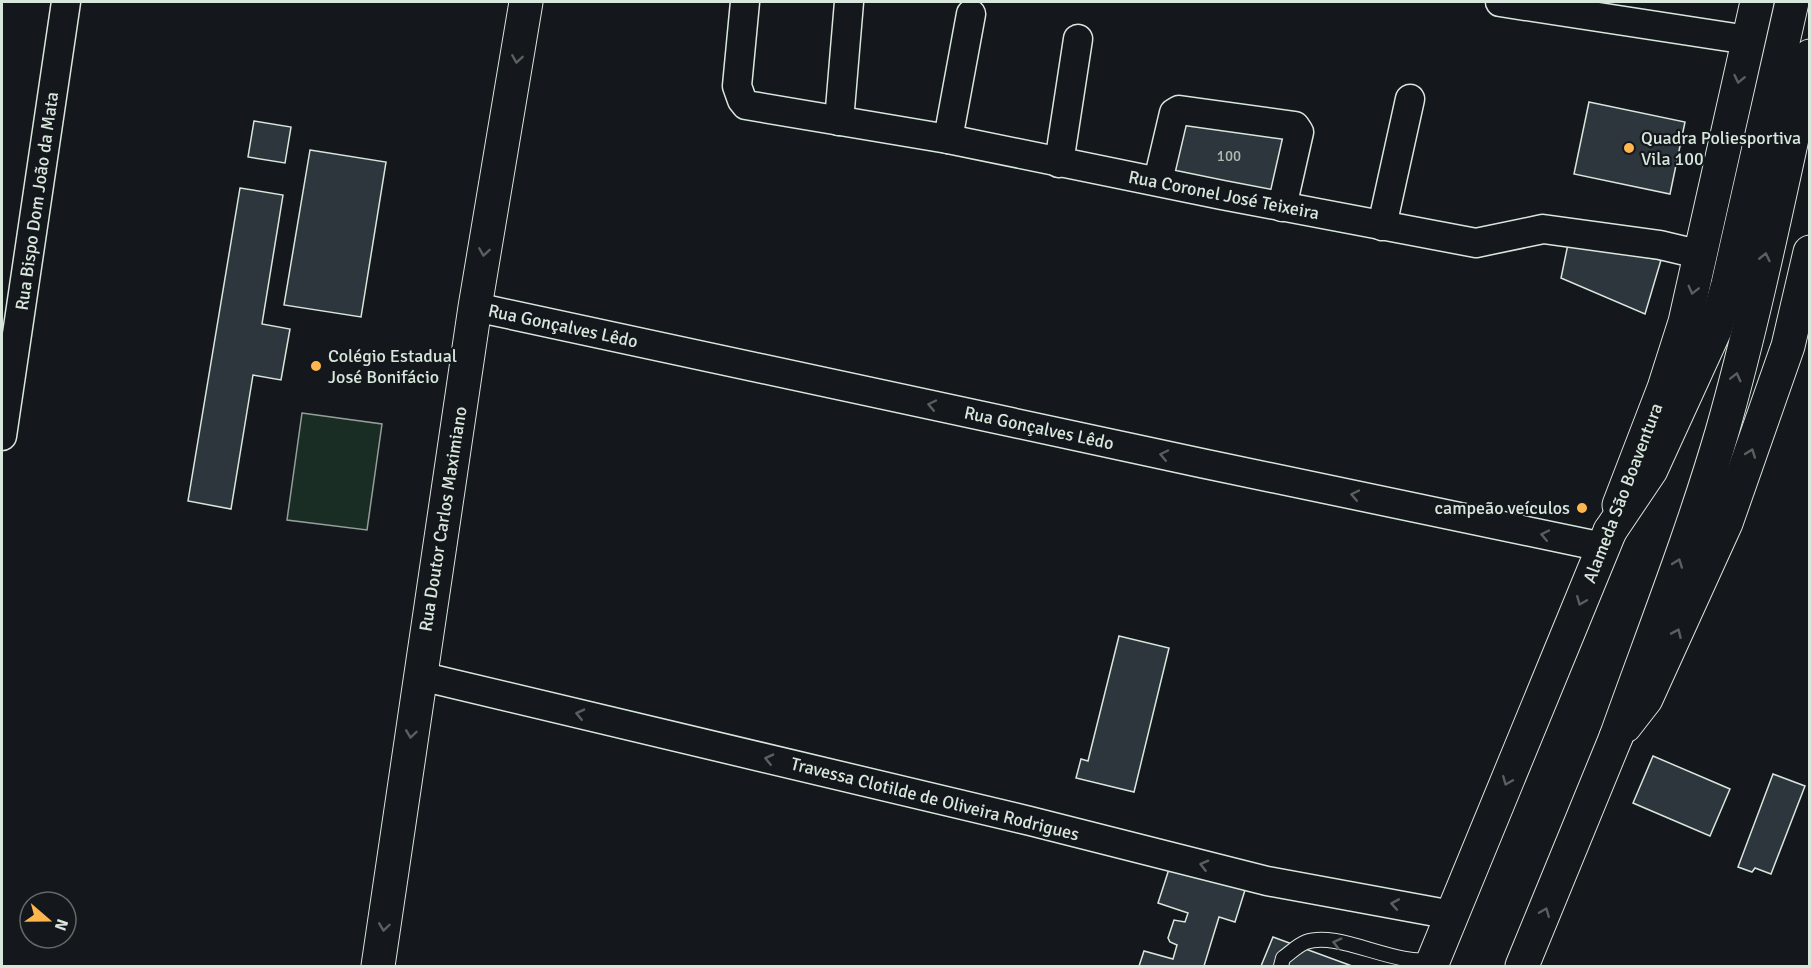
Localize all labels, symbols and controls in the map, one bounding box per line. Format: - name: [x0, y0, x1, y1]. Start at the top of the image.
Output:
- one-way arrow: [511, 55, 523, 64]
- one-way arrow: [1734, 74, 1747, 84]
- street label: Rua Bispo Dom João da Mata: [11, 90, 63, 312]
- place label: Quadra Poliesportiva Vila 100: [1641, 127, 1801, 170]
- marker: Quadra Poliesportiva Vila 100: [1622, 141, 1636, 155]
- house number: 100: [1217, 147, 1241, 165]
- street label: Rua Coronel José Teixeira: [1127, 166, 1321, 224]
- one-way arrow: [479, 247, 491, 256]
- one-way arrow: [1758, 252, 1771, 262]
- one-way arrow: [1688, 284, 1700, 295]
- street label: Rua Gonçalves Lêdo: [486, 299, 640, 353]
- place label: Colégio Estadual José Bonifácio: [328, 345, 457, 388]
- marker: Colégio Estadual José Bonifácio: [309, 359, 323, 373]
- one-way arrow: [1729, 372, 1741, 383]
- one-way arrow: [927, 400, 937, 413]
- street label: Alameda São Boaventura: [1578, 400, 1668, 586]
- street label: Rua Gonçalves Lêdo: [962, 401, 1116, 455]
- street label: Rua Doutor Carlos Maximiano: [414, 405, 472, 633]
- one-way arrow: [1744, 448, 1757, 459]
- one-way arrow: [1159, 449, 1169, 462]
- one-way arrow: [1350, 489, 1360, 502]
- place label: campeão veículos: [1435, 497, 1570, 519]
- marker: campeão veículos: [1575, 501, 1589, 515]
- one-way arrow: [1541, 529, 1551, 542]
- one-way arrow: [1670, 558, 1683, 569]
- one-way arrow: [1576, 595, 1588, 606]
- one-way arrow: [1669, 628, 1681, 639]
- one-way arrow: [575, 708, 585, 721]
- one-way arrow: [406, 729, 418, 738]
- street label: Travessa Clotilde de Oliveira Rodrigues: [789, 752, 1082, 846]
- one-way arrow: [765, 754, 775, 767]
- one-way arrow: [1502, 775, 1514, 786]
- one-way arrow: [1199, 860, 1209, 873]
- north arrow: [18, 890, 78, 950]
- one-way arrow: [1390, 898, 1400, 911]
- one-way arrow: [1537, 908, 1550, 918]
- text: N: [50, 916, 72, 933]
- one-way arrow: [378, 922, 390, 931]
- one-way arrow: [1332, 937, 1342, 950]

